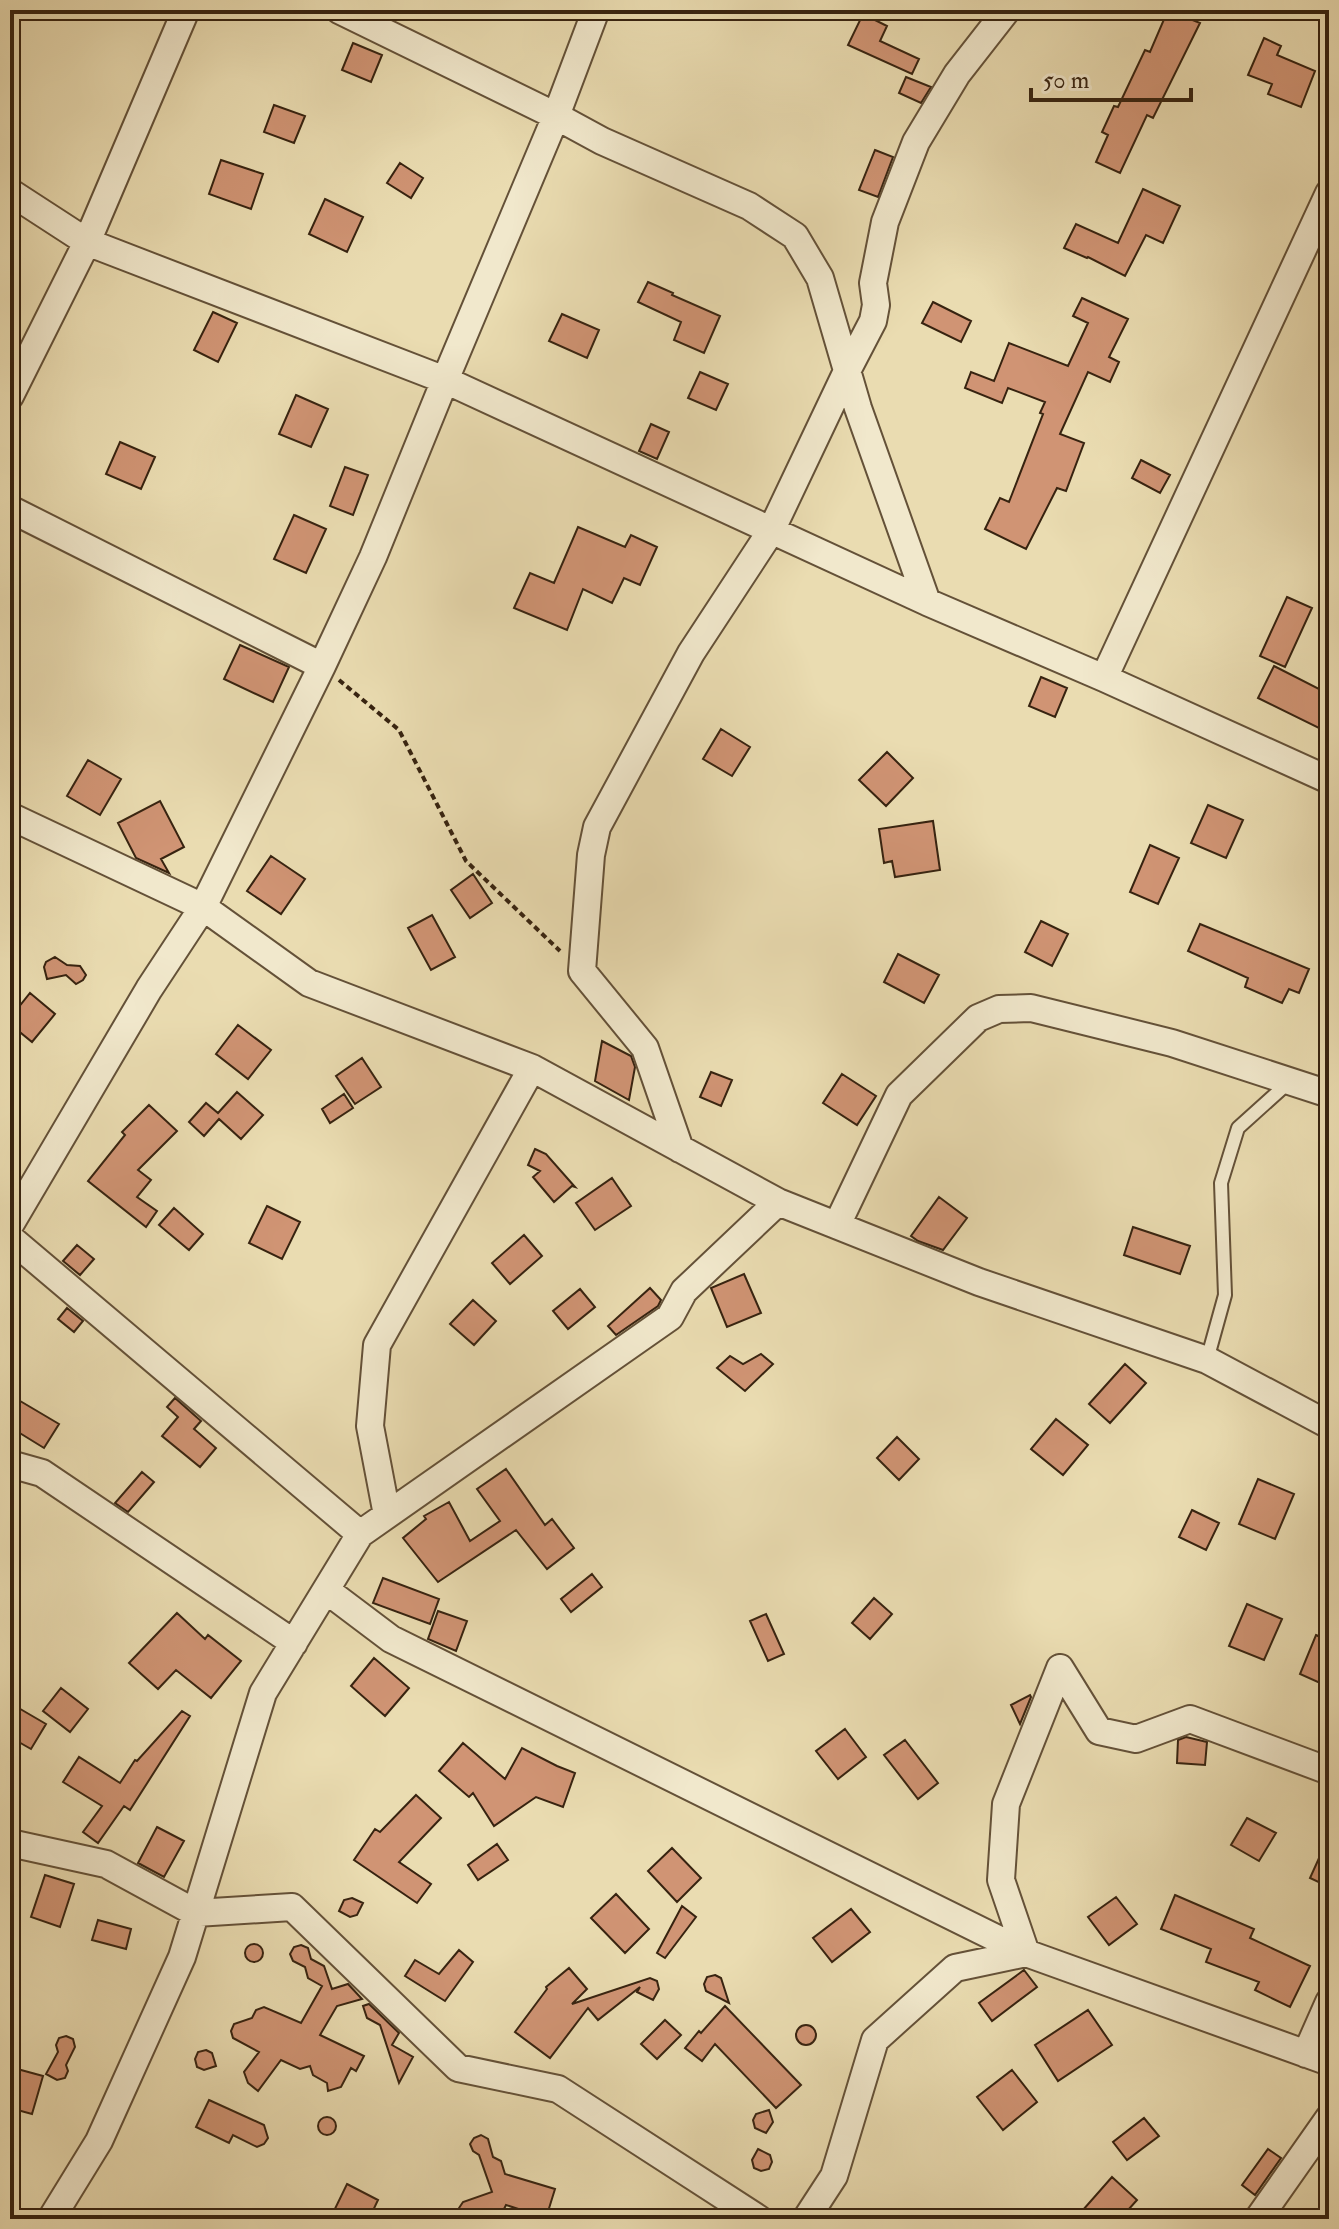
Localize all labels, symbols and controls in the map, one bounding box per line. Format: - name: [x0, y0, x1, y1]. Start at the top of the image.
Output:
- scale bar: [1031, 52, 1191, 102]
- text: 50 m: [1043, 65, 1090, 96]

